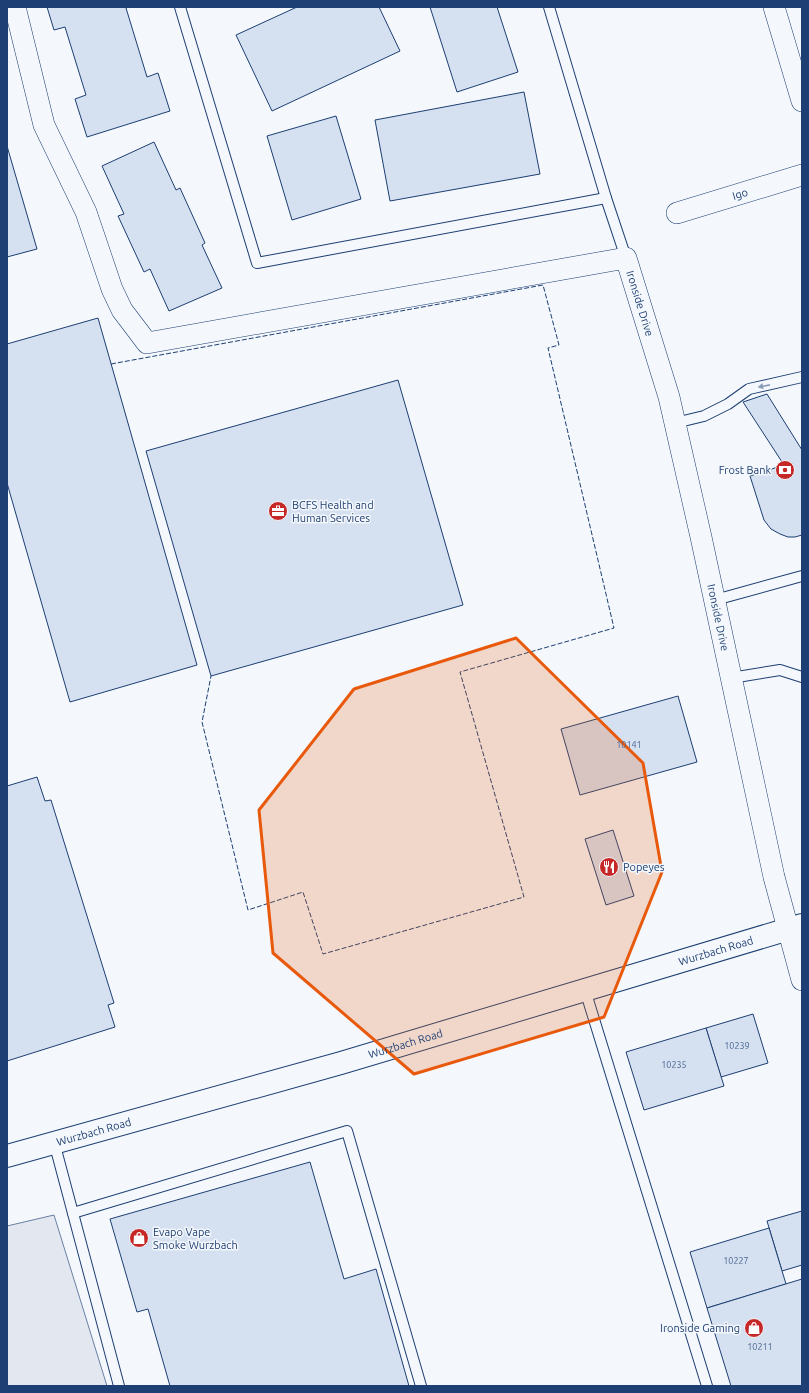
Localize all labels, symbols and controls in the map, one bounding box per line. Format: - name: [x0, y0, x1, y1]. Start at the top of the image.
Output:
- street label: Igo: [731, 186, 749, 202]
- street label: Ironside Drive: [624, 269, 656, 338]
- one-way arrow: [758, 383, 770, 389]
- bank icon: Frost Bank: [774, 459, 796, 481]
- place label: Frost Bank: [719, 464, 771, 476]
- place label: BCFS Health and Human Services: [292, 499, 374, 524]
- office icon: BCFS Health and Human Services: [267, 500, 289, 522]
- street label: Ironside Drive: [705, 583, 731, 652]
- house number: 10141: [616, 740, 642, 750]
- restaurant icon: Popeyes: [598, 856, 620, 878]
- place label: Popeyes: [623, 861, 665, 873]
- street label: Wurzbach Road: [677, 934, 754, 968]
- street label: Wurzbach Road: [367, 1027, 444, 1060]
- house number: 10239: [724, 1041, 750, 1051]
- house number: 10235: [661, 1060, 687, 1070]
- street label: Wurzbach Road: [55, 1116, 132, 1148]
- place label: Evapo Vape Smoke Wurzbach: [153, 1226, 238, 1251]
- shop icon: Evapo Vape Smoke Wurzbach: [128, 1227, 150, 1249]
- house number: 10227: [723, 1256, 749, 1266]
- shop icon: Ironside Gaming: [743, 1317, 765, 1339]
- place label: Ironside Gaming: [660, 1322, 740, 1334]
- house number: 10211: [747, 1342, 773, 1352]

